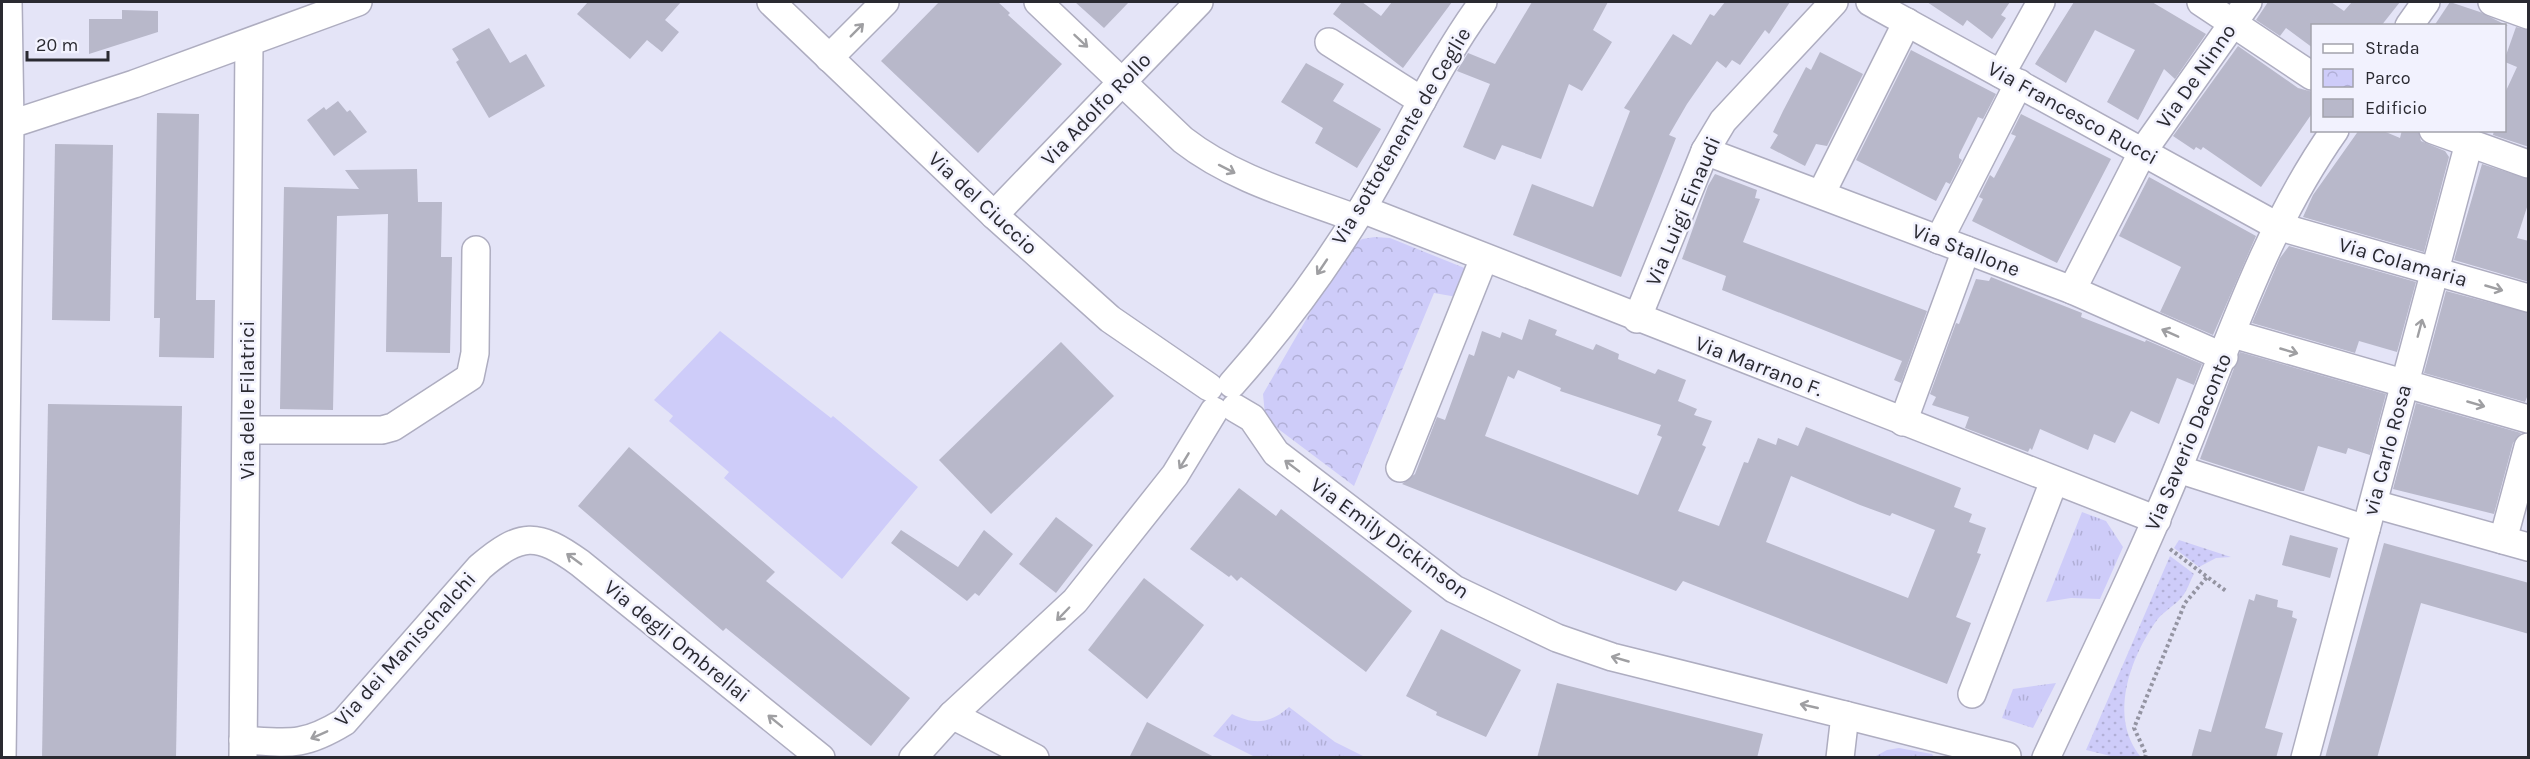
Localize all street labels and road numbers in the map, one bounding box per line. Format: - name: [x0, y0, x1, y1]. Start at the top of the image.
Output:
- street label: Via De Ninno: [2151, 19, 2241, 133]
- street label: Via sottotenente de Ceglie: [1326, 23, 1476, 249]
- street label: Via Adolfo Rollo: [1036, 48, 1156, 170]
- street label: Via Francesco Rucci: [1984, 56, 2162, 170]
- street label: Via Luigi Einaudi: [1641, 133, 1725, 289]
- street label: Via del Ciuccio: [924, 146, 1042, 260]
- street label: Via Stallone: [1909, 218, 2023, 282]
- street label: Via Colamaria: [2336, 232, 2470, 292]
- street label: Via delle Filatrici: [235, 321, 259, 479]
- street label: Via Marrano F.: [1692, 331, 1826, 401]
- street label: Via Saverio Daconto: [2140, 350, 2236, 534]
- street label: via Carlo Rosa: [2358, 382, 2416, 518]
- street label: Via Emily Dickinson: [1306, 472, 1474, 604]
- street label: Via dei Manischalchi: [329, 567, 481, 731]
- street label: Via degli Ombrellai: [599, 575, 755, 707]

